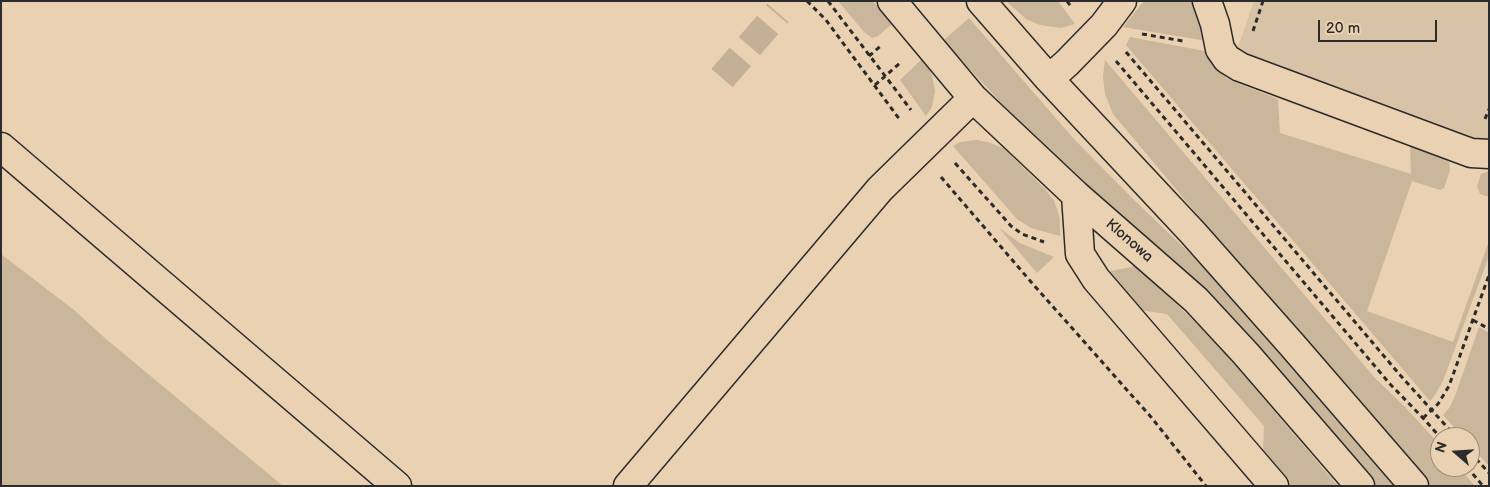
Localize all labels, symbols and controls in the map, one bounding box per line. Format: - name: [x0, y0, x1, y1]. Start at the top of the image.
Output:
- scale bar: [1320, 10, 1439, 42]
- text: 20 m: [1326, 19, 1360, 38]
- street label: Klonowa: [1102, 216, 1156, 266]
- north arrow: [1430, 427, 1480, 477]
- text: N: [1432, 440, 1451, 455]

